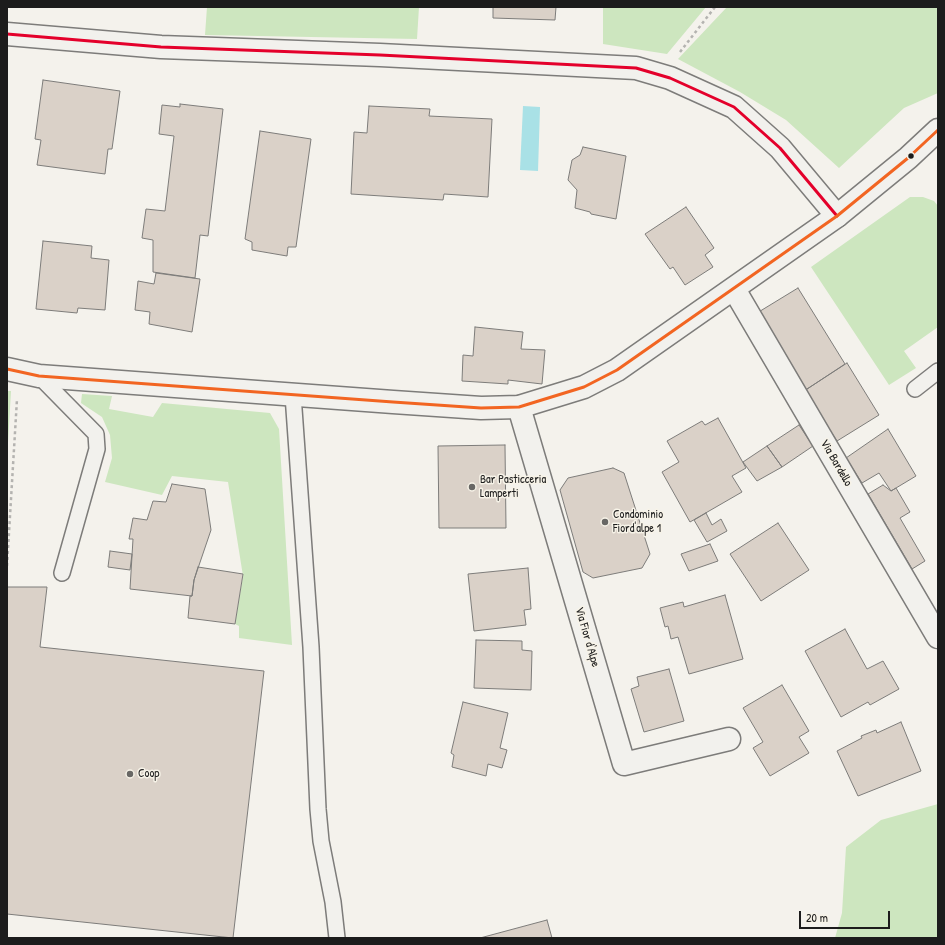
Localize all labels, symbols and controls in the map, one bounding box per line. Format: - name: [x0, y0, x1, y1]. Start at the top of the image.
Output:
- unlabelled marker: [906, 151, 916, 161]
- street label: Via Bardello: [817, 437, 855, 489]
- place label: Bar Pasticceria Lamperti: [480, 473, 546, 501]
- marker: Bar Pasticceria Lamperti: [467, 482, 477, 492]
- place label: Condominio Fiord'alpe 1: [613, 508, 663, 536]
- marker: Condominio Fiord'alpe 1: [600, 517, 610, 527]
- street label: Via Fior d'Alpe: [572, 605, 602, 669]
- place label: Coop: [138, 767, 159, 781]
- marker: Coop: [125, 769, 135, 779]
- scale bar: [801, 903, 892, 929]
- text: 20 m: [806, 909, 828, 926]

